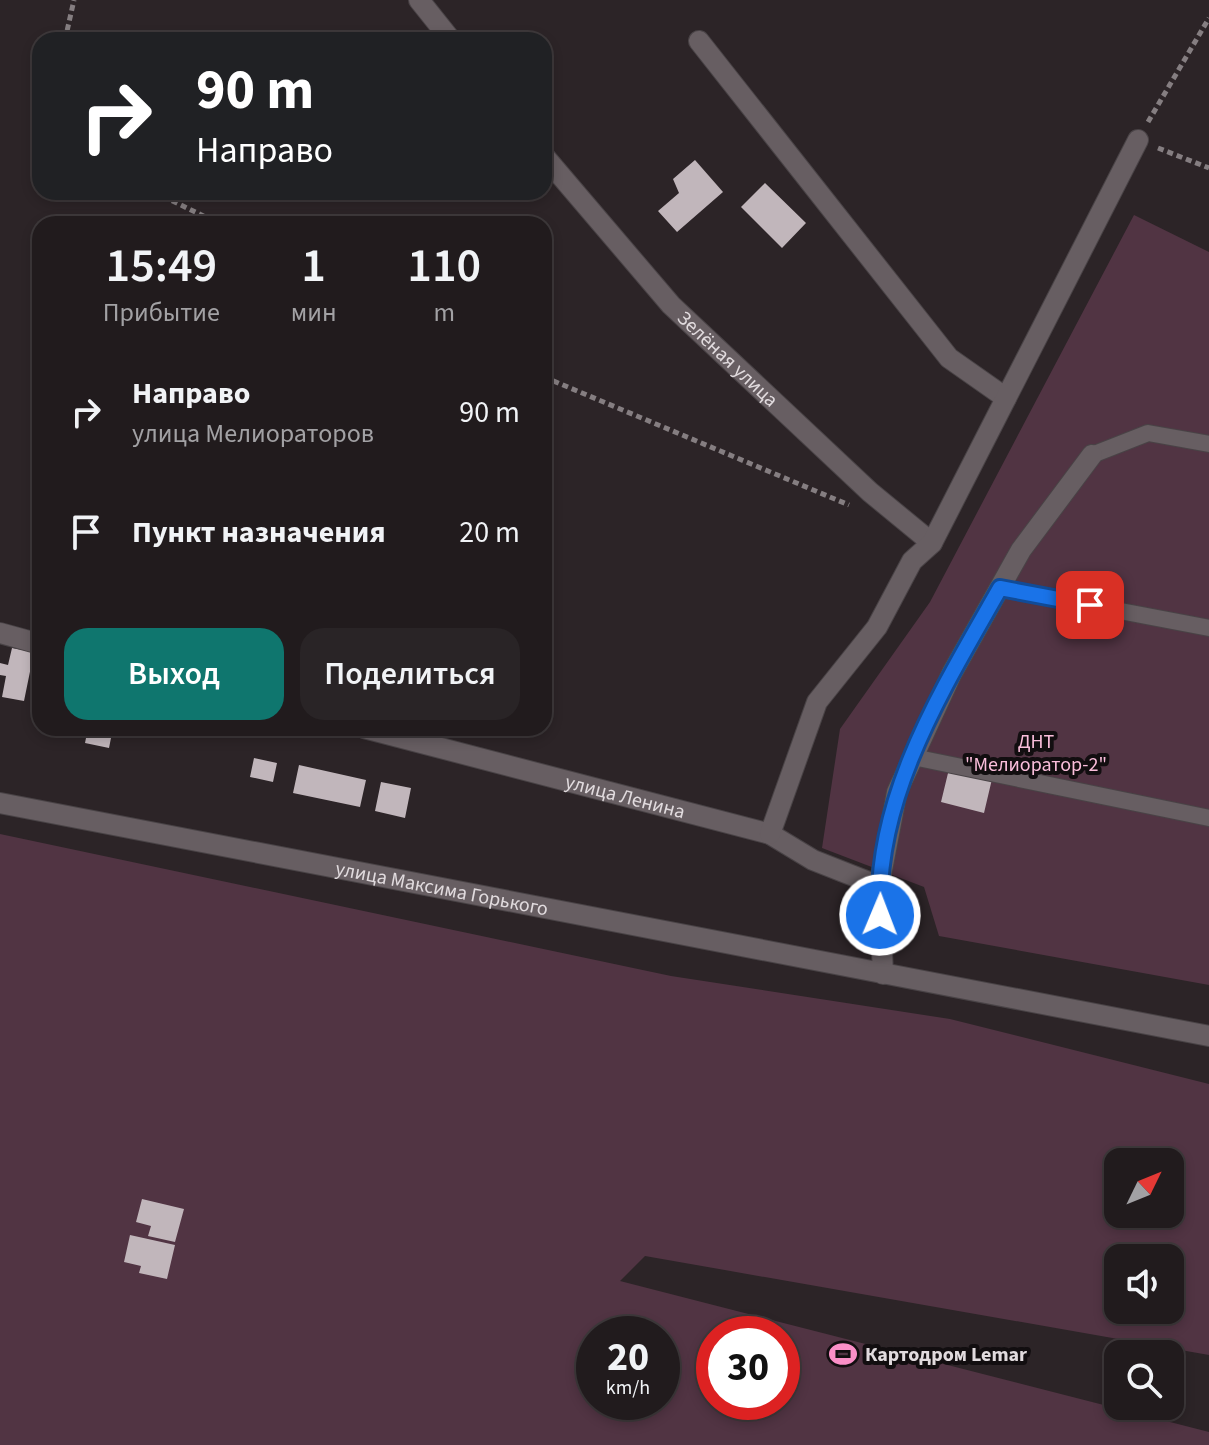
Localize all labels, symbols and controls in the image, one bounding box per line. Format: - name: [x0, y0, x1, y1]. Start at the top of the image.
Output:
- text: 90 m: [196, 51, 314, 130]
- icon: right: [64, 64, 168, 168]
- text: Направо: [196, 125, 333, 176]
- text: 15:49: [106, 232, 217, 300]
- text: 1: [301, 232, 326, 300]
- text: 110: [407, 232, 481, 300]
- text: Прибытие: [103, 294, 220, 331]
- text: мин: [291, 294, 337, 331]
- text: m: [433, 294, 455, 331]
- street label: Зелёная улица: [671, 305, 784, 414]
- text: Направо: [132, 372, 250, 415]
- icon: right: [64, 390, 108, 434]
- text: 90 m: [459, 391, 520, 434]
- text: улица Мелиораторов: [132, 415, 374, 452]
- icon: arrive: [64, 510, 108, 554]
- text: Пункт назначения: [132, 511, 386, 554]
- text: 20 m: [459, 511, 520, 554]
- pin: [1056, 571, 1124, 639]
- icon: arrive: [1068, 583, 1112, 627]
- button: Выход: [64, 628, 284, 720]
- button: Поделиться: [300, 628, 520, 720]
- park label: ДНТ "Мелиоратор-2": [965, 728, 1107, 779]
- street label: улица Ленина: [562, 768, 688, 826]
- street label: улица Максима Горького: [333, 855, 550, 923]
- position arrow: [838, 873, 922, 957]
- north arrow: [1104, 1148, 1184, 1228]
- map controls: [1104, 1148, 1184, 1420]
- button: sound: [1104, 1244, 1184, 1324]
- speed limit sign: 30: [696, 1316, 800, 1420]
- text: 20: [607, 1329, 649, 1386]
- sports icon: Картодром Lemar: [828, 1339, 858, 1369]
- button: search: [1104, 1340, 1184, 1420]
- place label: Картодром Lemar: [865, 1341, 1027, 1369]
- text: km/h: [606, 1374, 650, 1402]

